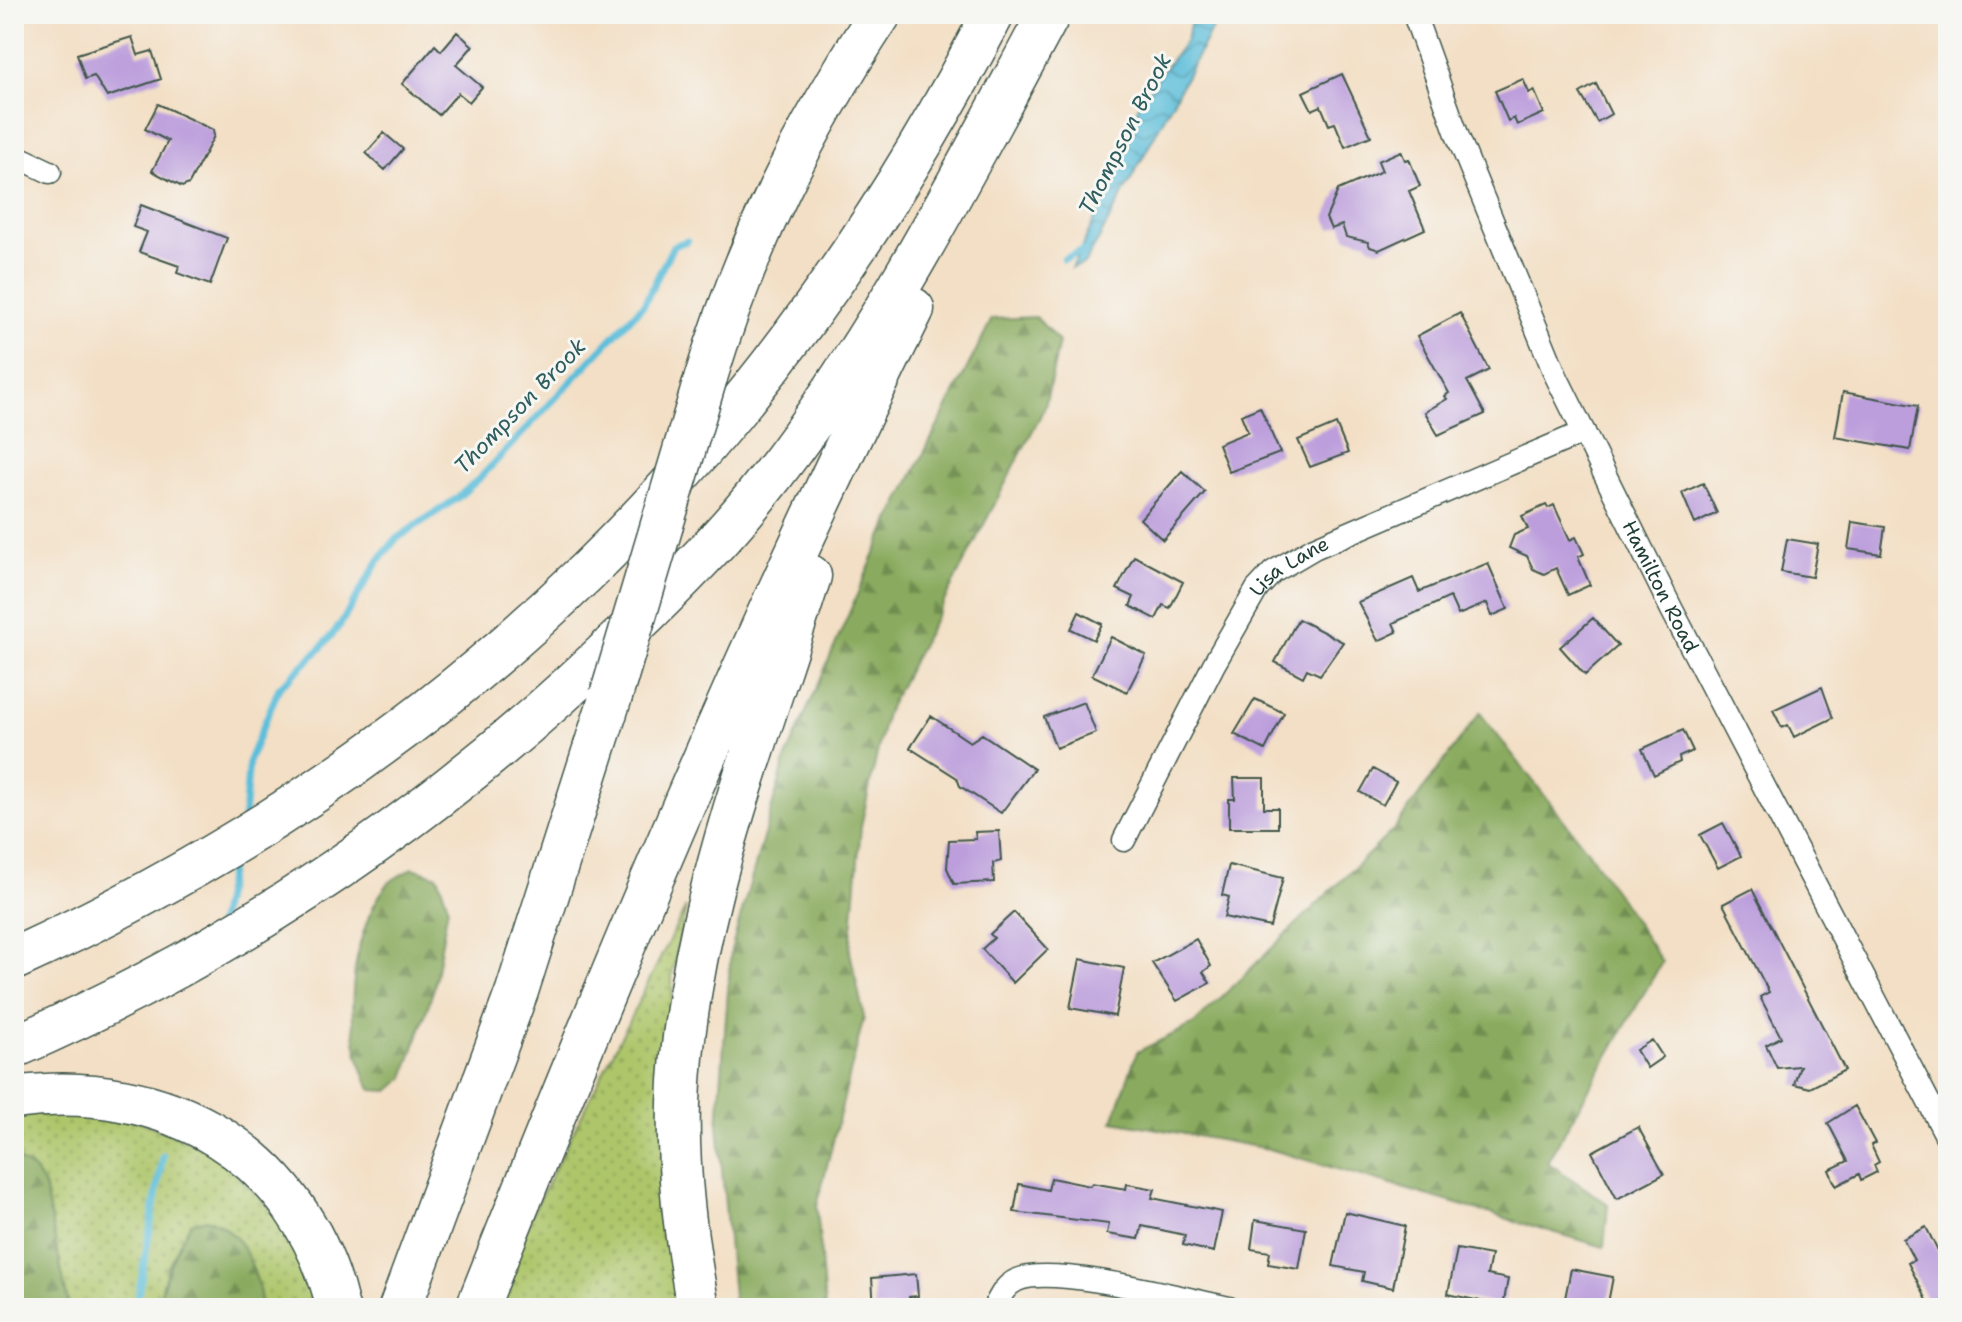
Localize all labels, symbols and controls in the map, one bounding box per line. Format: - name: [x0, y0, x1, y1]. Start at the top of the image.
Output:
- water label: Thompson Brook: [1072, 48, 1178, 220]
- water label: Thompson Brook: [448, 332, 592, 480]
- street label: Hamilton Road: [1617, 516, 1705, 657]
- street label: Lisa Lane: [1243, 530, 1333, 600]

